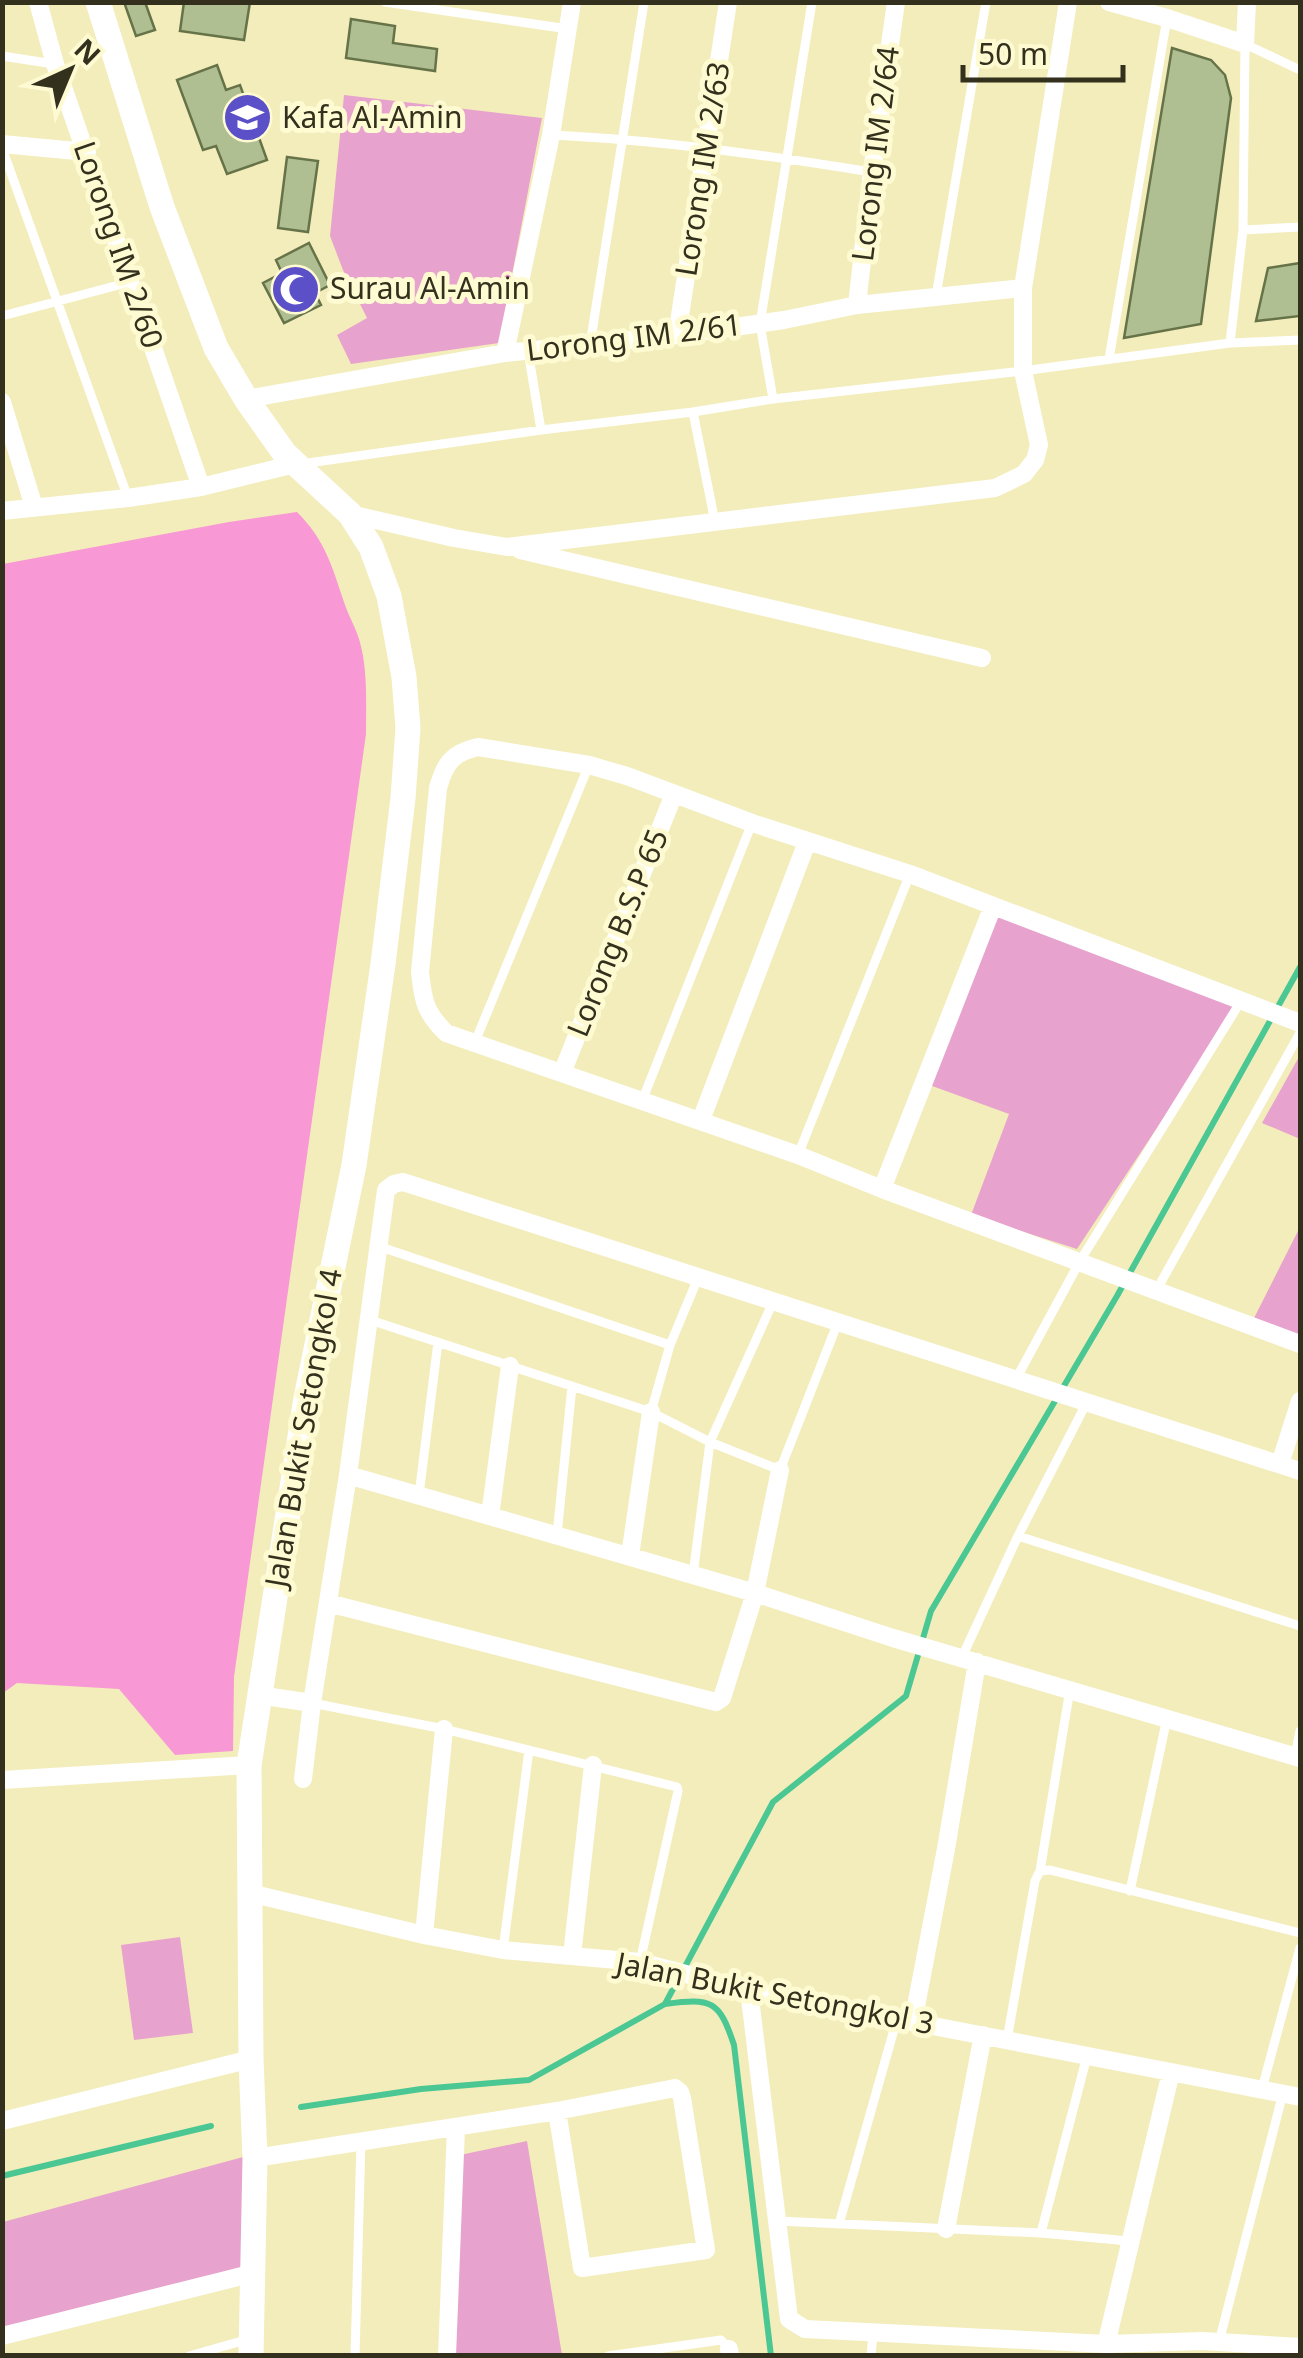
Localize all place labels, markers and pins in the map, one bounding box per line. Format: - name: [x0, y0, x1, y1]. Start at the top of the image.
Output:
- school or university icon: Kafa Al-Amin: [221, 92, 273, 144]
- place label: Kafa Al-Amin: [282, 96, 462, 137]
- mosque icon: Surau Al-Amin: [269, 263, 321, 315]
- place label: Surau Al-Amin: [330, 267, 530, 308]

